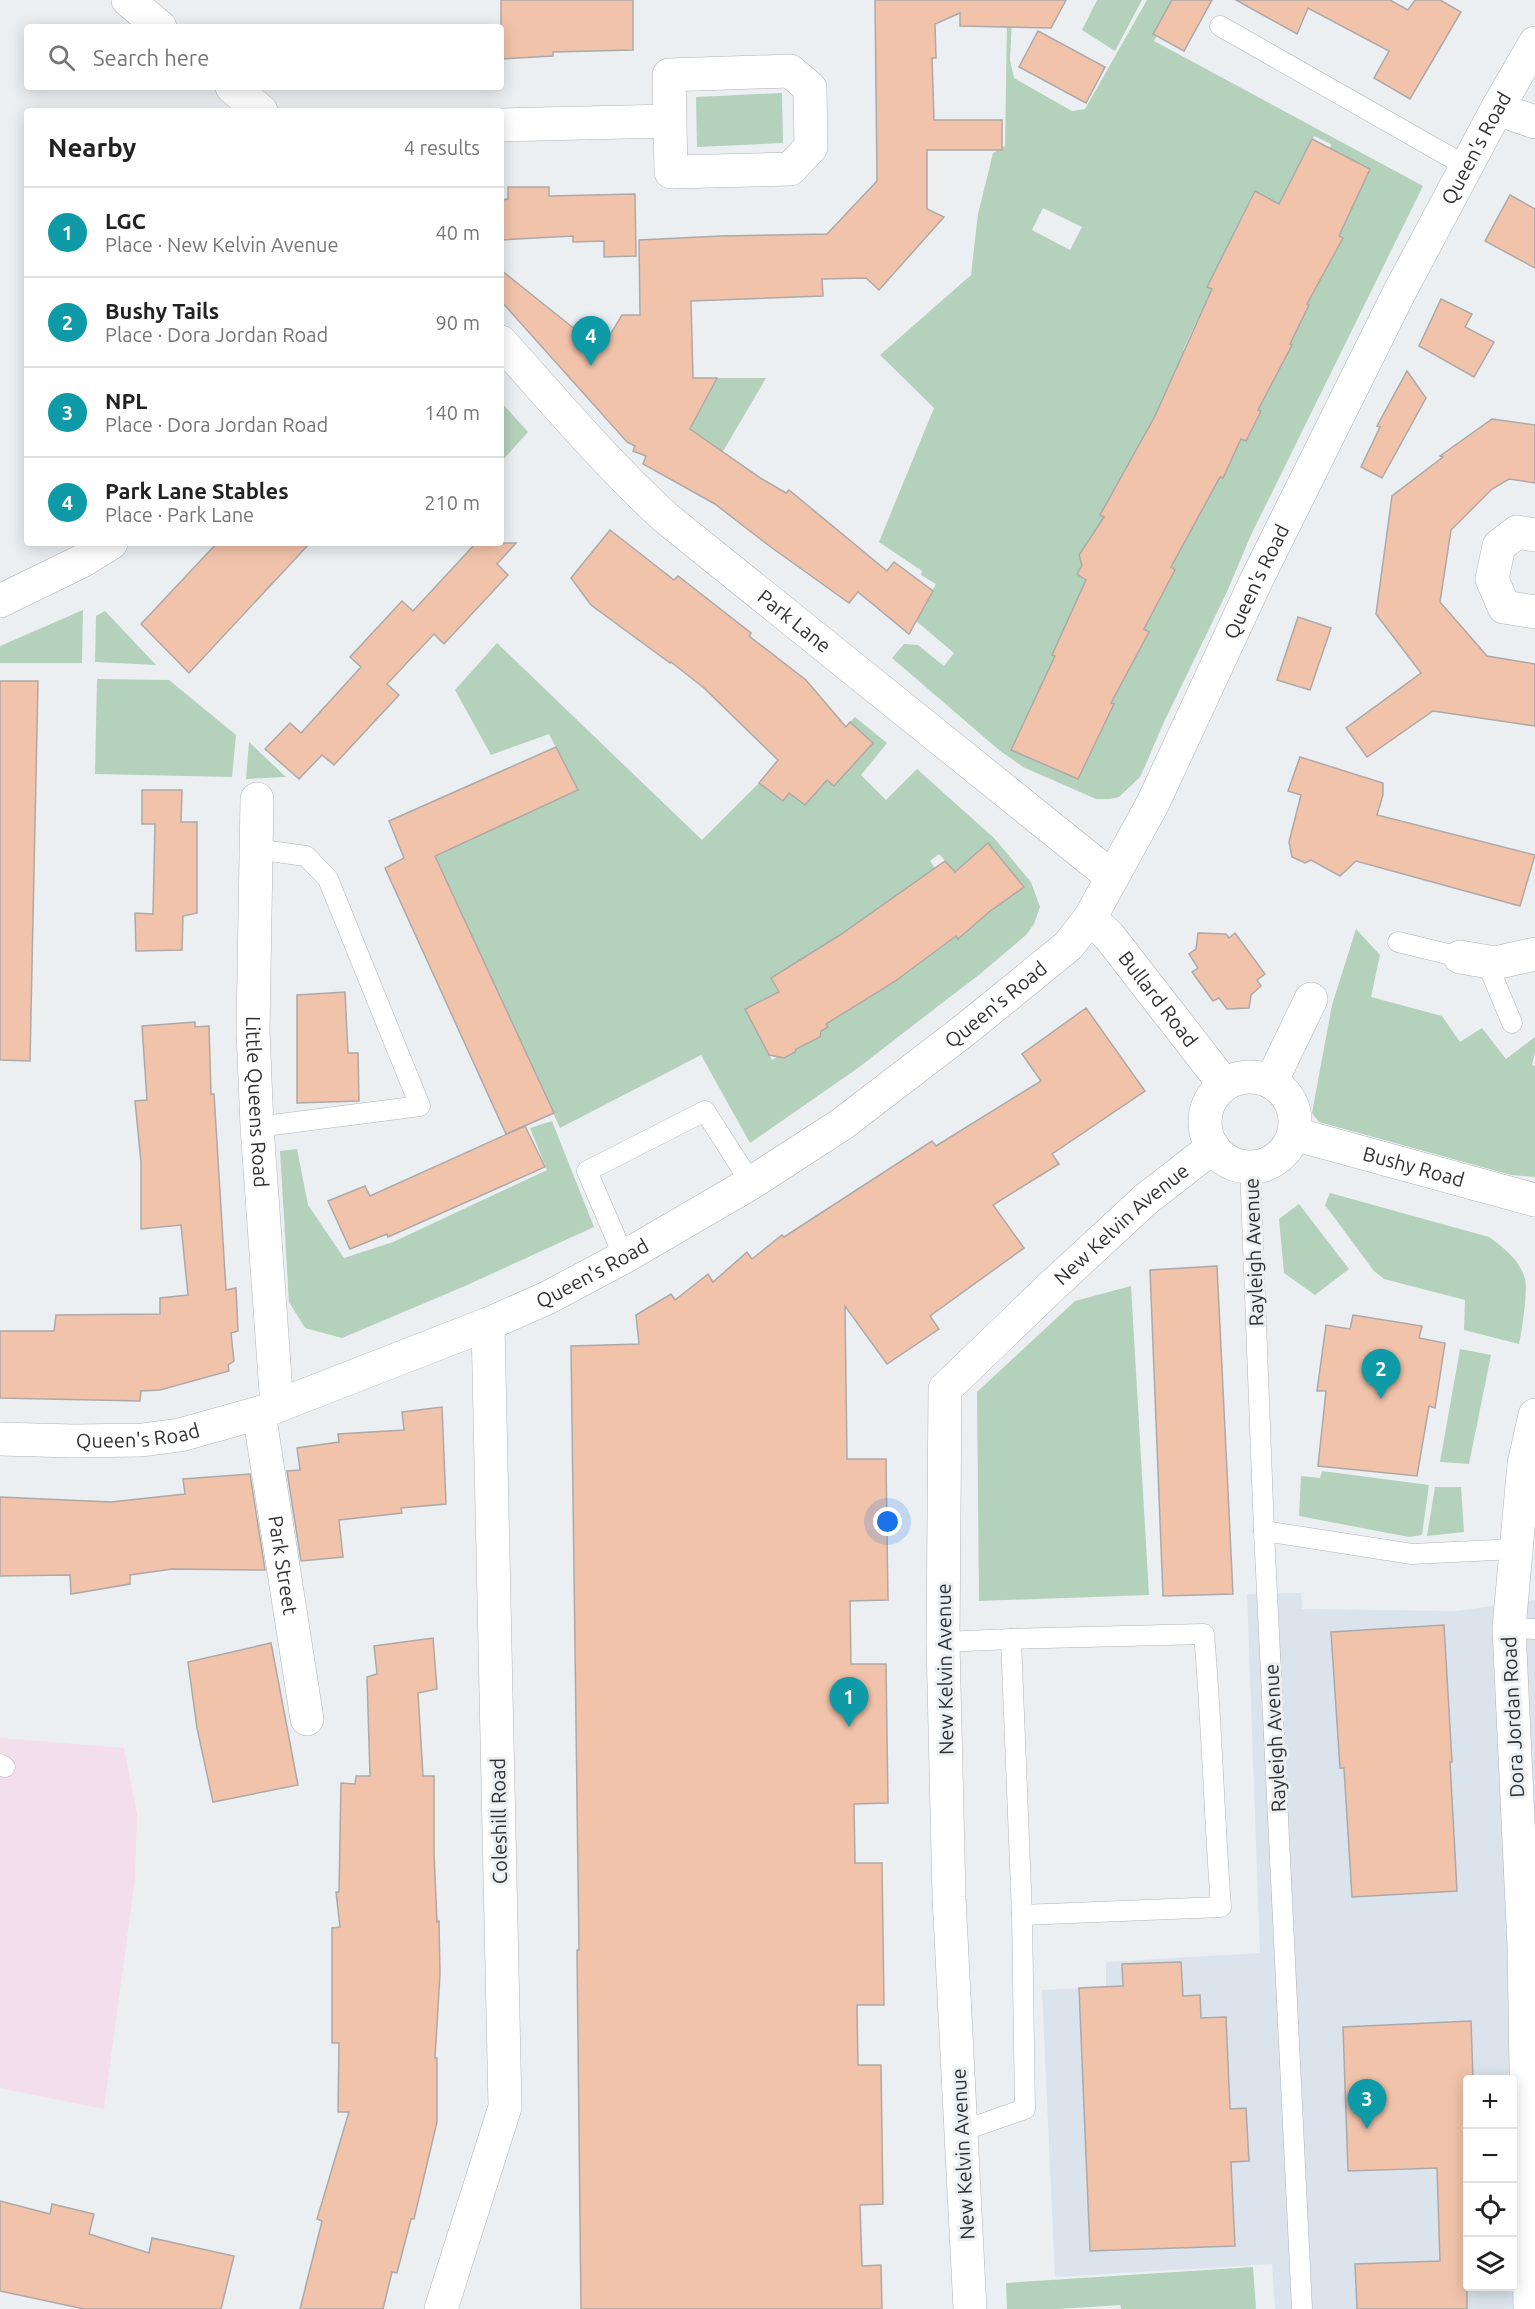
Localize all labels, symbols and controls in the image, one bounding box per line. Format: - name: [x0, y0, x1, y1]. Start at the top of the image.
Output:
- search box: [24, 24, 504, 90]
- icon: search: [45, 41, 78, 74]
- text: Search here: [93, 45, 209, 70]
- street label: Queen's Road: [1436, 88, 1515, 208]
- text: Nearby: [48, 133, 136, 162]
- text: 4 results: [404, 136, 480, 159]
- text: LGC: [105, 208, 146, 233]
- text: 1: [62, 221, 73, 244]
- text: 40 m: [436, 221, 480, 244]
- text: Place · New Kelvin Avenue: [105, 233, 338, 256]
- text: Bushy Tails: [105, 298, 219, 323]
- text: 2: [62, 311, 73, 334]
- text: 90 m: [436, 311, 480, 334]
- pin: 4: [572, 316, 610, 366]
- text: Place · Dora Jordan Road: [105, 323, 328, 346]
- text: NPL: [105, 388, 147, 413]
- text: 3: [62, 401, 73, 424]
- text: 140 m: [424, 401, 480, 424]
- text: Place · Dora Jordan Road: [105, 413, 328, 436]
- text: Park Lane Stables: [105, 478, 289, 503]
- text: 4: [62, 491, 73, 514]
- text: 210 m: [424, 491, 480, 514]
- text: Place · Park Lane: [105, 503, 254, 526]
- street label: Queen's Road: [1219, 520, 1293, 642]
- street label: Park Lane: [753, 584, 836, 657]
- street label: Bullard Road: [1114, 946, 1203, 1051]
- street label: Queen's Road: [940, 956, 1051, 1052]
- street label: Little Queens Road: [242, 1016, 273, 1188]
- street label: Bushy Road: [1360, 1141, 1467, 1191]
- street label: New Kelvin Avenue: [1049, 1159, 1193, 1289]
- street label: Rayleigh Avenue: [1239, 1177, 1268, 1327]
- street label: Queen's Road: [532, 1233, 652, 1312]
- pin: 2: [1362, 1350, 1400, 1399]
- street label: Queen's Road: [76, 1418, 202, 1452]
- your location: [873, 1507, 902, 1536]
- street label: Park Street: [264, 1514, 303, 1616]
- street label: New Kelvin Avenue: [932, 1583, 957, 1755]
- street label: Dora Jordan Road: [1497, 1636, 1528, 1798]
- street label: Rayleigh Avenue: [1259, 1663, 1290, 1813]
- pin: 1: [830, 1678, 868, 1727]
- street label: Coleshill Road: [486, 1758, 511, 1884]
- street label: New Kelvin Avenue: [947, 2068, 978, 2240]
- map controls: [1463, 2075, 1517, 2291]
- button: +: [1463, 2075, 1517, 2129]
- pin: 3: [1348, 2080, 1386, 2129]
- button: −: [1463, 2129, 1517, 2183]
- button: locate: [1463, 2183, 1517, 2237]
- button: layers: [1463, 2237, 1517, 2291]

